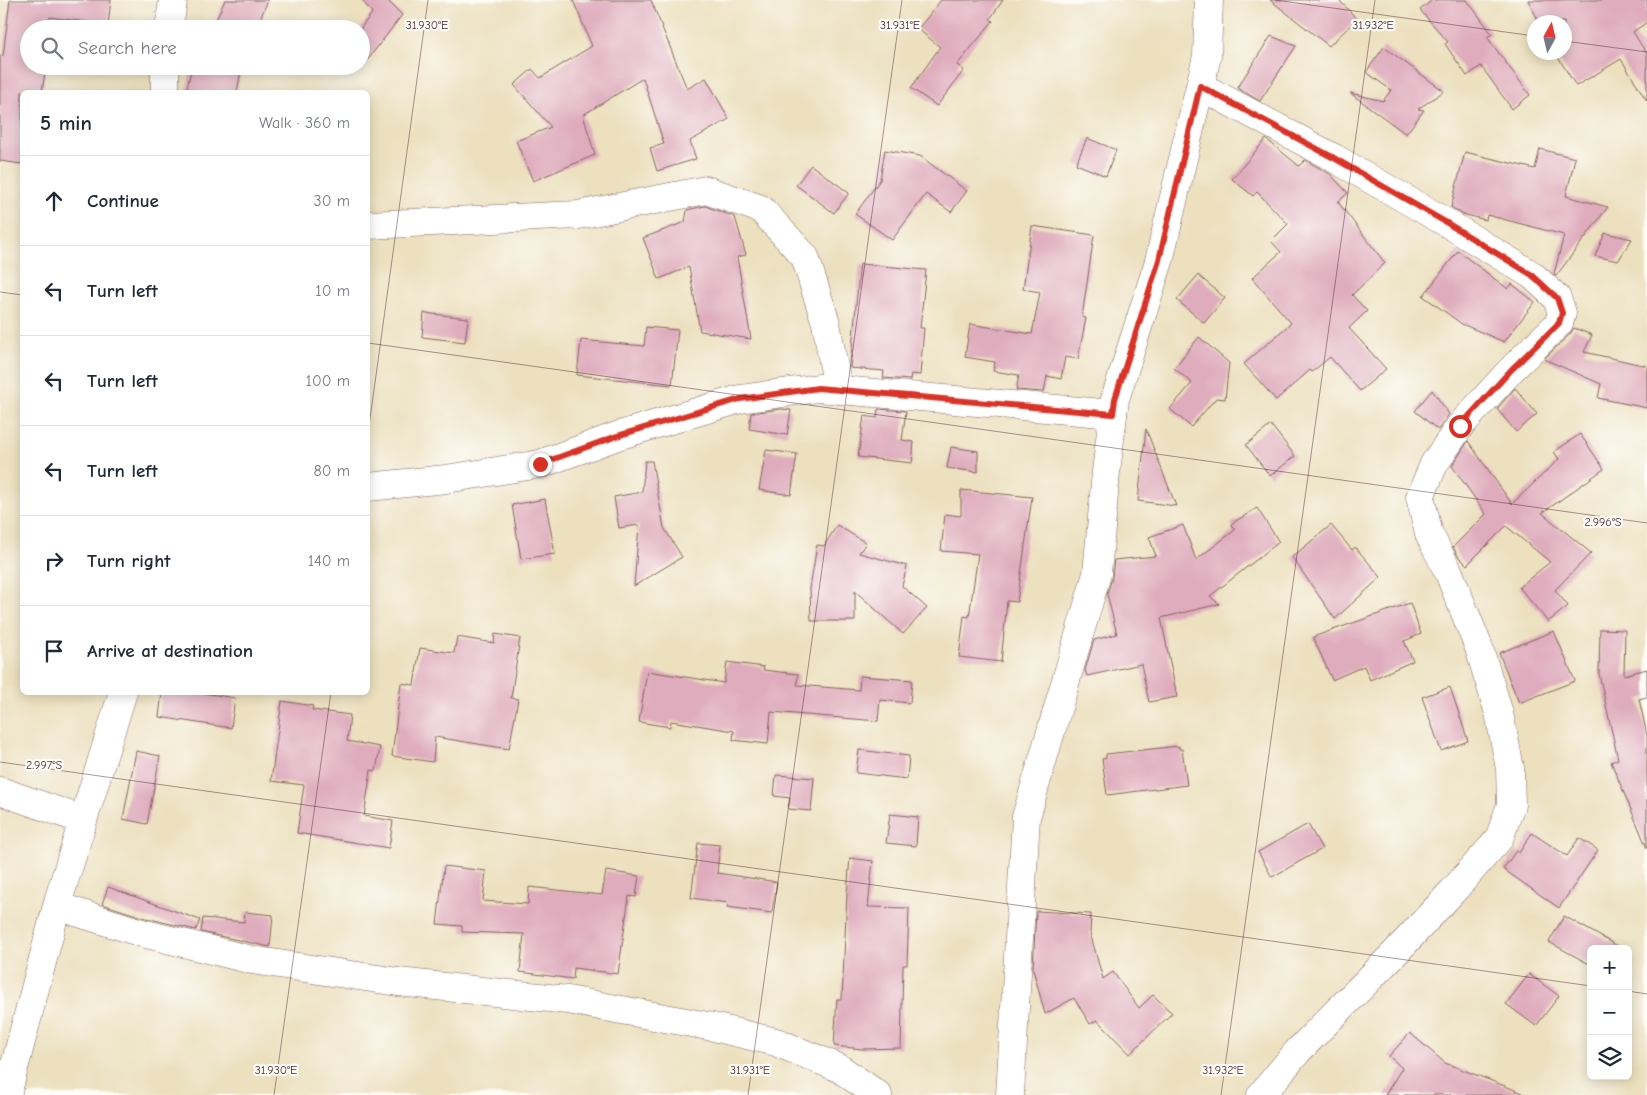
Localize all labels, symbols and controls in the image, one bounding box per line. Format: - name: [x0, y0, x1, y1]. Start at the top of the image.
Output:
- north arrow: [1527, 15, 1572, 60]
- text: 31.930°E: [406, 18, 448, 32]
- text: 31.931°E: [880, 18, 920, 32]
- text: 31.932°E: [1352, 18, 1394, 32]
- search box: [20, 20, 370, 75]
- icon: search: [38, 34, 66, 62]
- text: Search here: [78, 37, 177, 59]
- text: 5 min: [40, 111, 92, 135]
- text: Walk · 360 m: [259, 114, 350, 132]
- icon: ahead: [40, 187, 68, 215]
- text: Continue: [87, 190, 159, 212]
- text: 30 m: [314, 192, 350, 210]
- icon: left: [40, 277, 68, 305]
- text: Turn left: [87, 280, 158, 302]
- text: 10 m: [315, 282, 350, 300]
- icon: left: [40, 367, 68, 395]
- text: Turn left: [87, 370, 158, 392]
- text: 100 m: [306, 372, 350, 390]
- route start: [1449, 415, 1472, 438]
- route end: [529, 453, 552, 476]
- icon: left: [40, 457, 68, 485]
- text: Turn left: [87, 460, 158, 482]
- text: 80 m: [313, 462, 350, 480]
- text: 2.996°S: [1585, 515, 1622, 529]
- icon: right: [40, 547, 68, 575]
- text: Turn right: [87, 550, 171, 572]
- text: 140 m: [308, 552, 350, 570]
- icon: arrive: [40, 637, 68, 665]
- text: Arrive at destination: [87, 640, 253, 662]
- text: 2.997°S: [26, 758, 62, 772]
- map controls: [1587, 945, 1632, 1080]
- button: +: [1587, 945, 1632, 990]
- button: −: [1587, 990, 1632, 1035]
- button: layers: [1587, 1035, 1632, 1080]
- text: 31.930°E: [255, 1063, 297, 1077]
- text: 31.931°E: [730, 1063, 770, 1077]
- text: 31.932°E: [1202, 1063, 1244, 1077]

